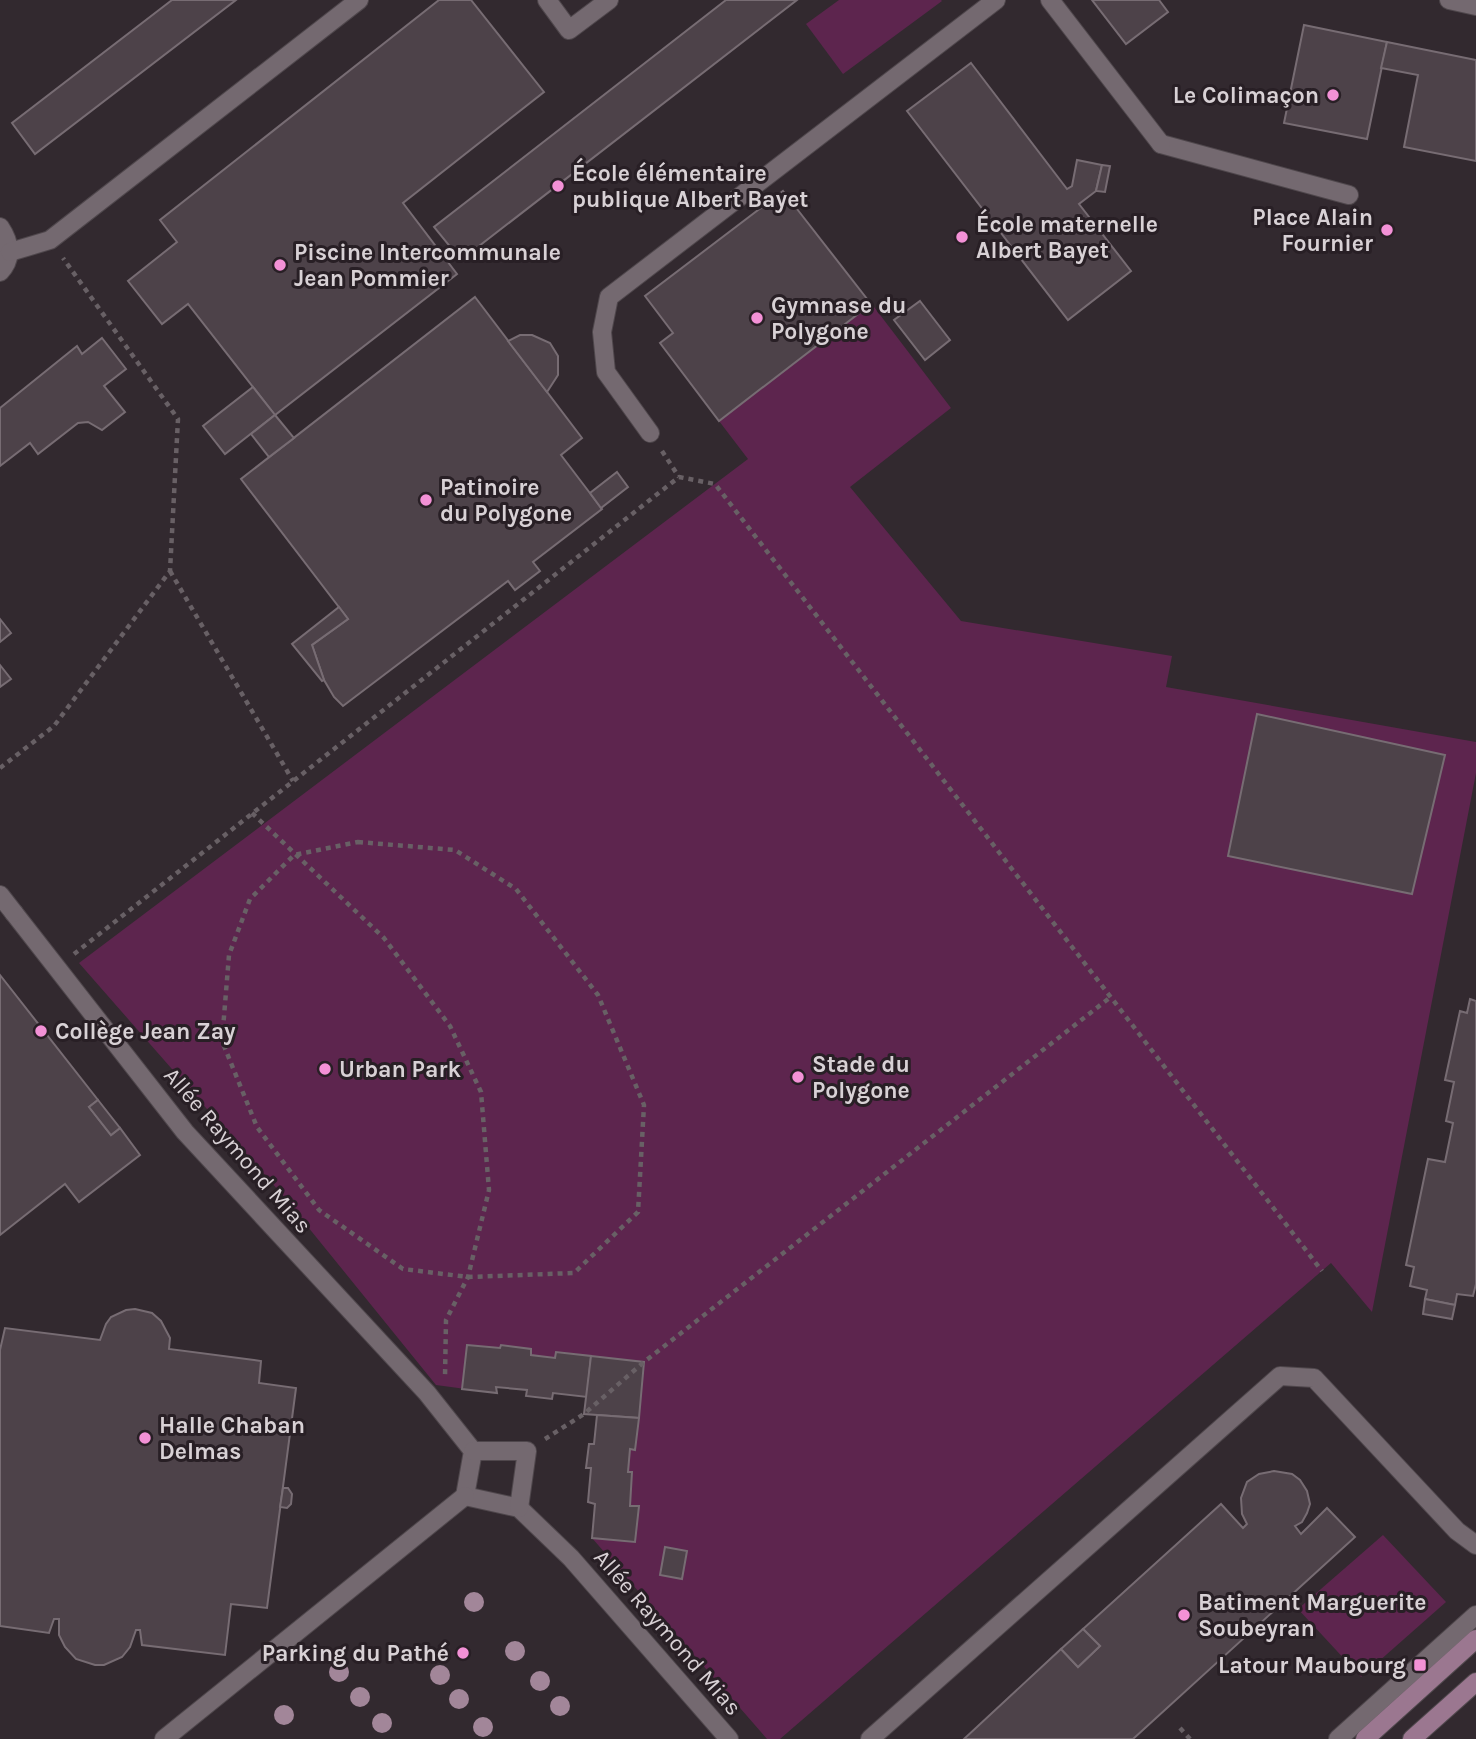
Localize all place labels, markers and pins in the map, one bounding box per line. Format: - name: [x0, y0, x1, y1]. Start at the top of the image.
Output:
- place label: Le Colimaçon: [1173, 82, 1319, 109]
- marker: Le Colimaçon: [1325, 87, 1341, 103]
- place label: École élémentaire publique Albert Bayet: [572, 157, 808, 213]
- marker: École élémentaire publique Albert Bayet: [550, 178, 566, 194]
- place label: Place Alain Fournier: [1252, 204, 1373, 257]
- place label: École maternelle Albert Bayet: [976, 208, 1158, 264]
- marker: Place Alain Fournier: [1379, 222, 1395, 238]
- marker: École maternelle Albert Bayet: [954, 229, 970, 245]
- place label: Piscine Intercommunale Jean Pommier: [294, 239, 561, 292]
- marker: Piscine Intercommunale Jean Pommier: [272, 257, 288, 273]
- place label: Gymnase du Polygone: [771, 292, 906, 345]
- marker: Gymnase du Polygone: [749, 310, 765, 326]
- place label: Patinoire du Polygone: [440, 474, 572, 527]
- marker: Patinoire du Polygone: [418, 492, 434, 508]
- place label: Collège Jean Zay: [55, 1018, 236, 1045]
- marker: Collège Jean Zay: [33, 1023, 49, 1039]
- place label: Stade du Polygone: [812, 1051, 910, 1104]
- place label: Urban Park: [339, 1056, 461, 1083]
- marker: Urban Park: [317, 1061, 333, 1077]
- marker: Stade du Polygone: [790, 1069, 806, 1085]
- place label: Halle Chaban Delmas: [159, 1412, 305, 1465]
- marker: Halle Chaban Delmas: [137, 1430, 153, 1446]
- place label: Batiment Marguerite Soubeyran: [1198, 1589, 1426, 1642]
- marker: Batiment Marguerite Soubeyran: [1176, 1607, 1192, 1623]
- place label: Parking du Pathé: [262, 1640, 449, 1667]
- marker: Parking du Pathé: [455, 1645, 471, 1661]
- place label: Latour Maubourg: [1218, 1652, 1406, 1679]
- marker: Latour Maubourg: [1412, 1657, 1428, 1673]

